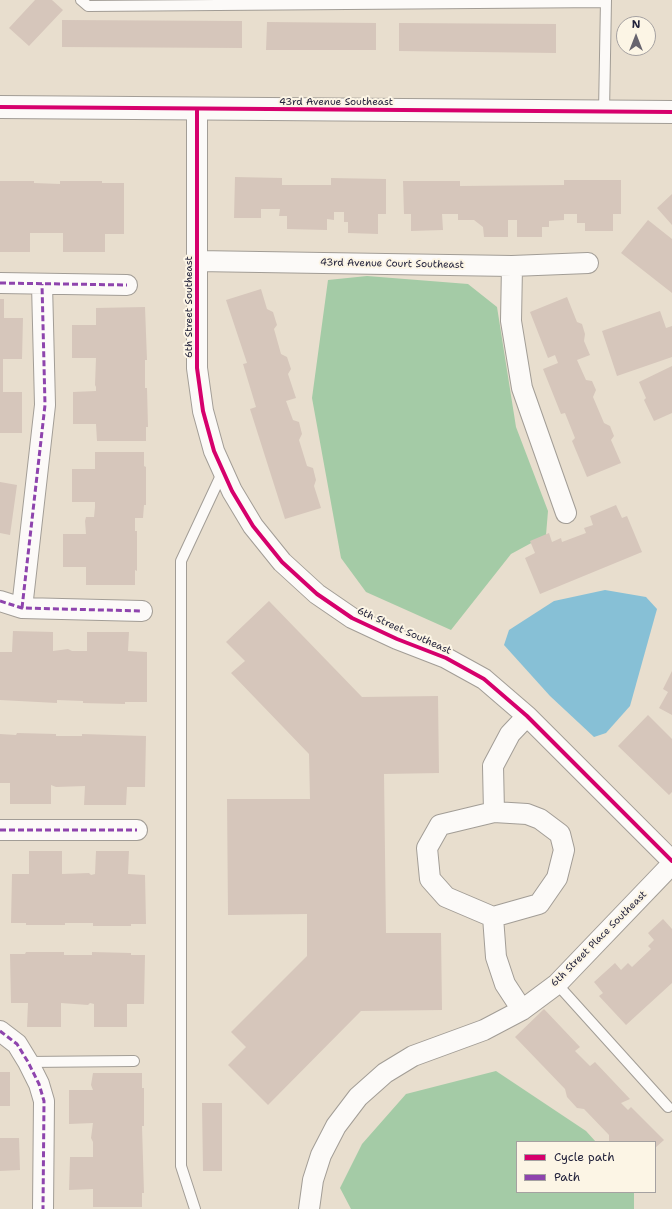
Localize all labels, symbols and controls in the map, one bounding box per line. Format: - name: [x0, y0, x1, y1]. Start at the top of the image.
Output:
- north arrow: [616, 16, 656, 56]
- text: N: [632, 17, 640, 32]
- street label: 43rd Avenue Southeast: [279, 96, 393, 108]
- street label: 6th Street Southeast: [183, 256, 195, 358]
- street label: 43rd Avenue Court Southeast: [320, 257, 464, 271]
- street label: 6th Street Southeast: [355, 605, 453, 657]
- street label: 6th Street Place Southeast: [549, 889, 649, 989]
- legend: [516, 1141, 656, 1193]
- text: Cycle path: [554, 1149, 615, 1165]
- text: Path: [554, 1169, 580, 1185]

